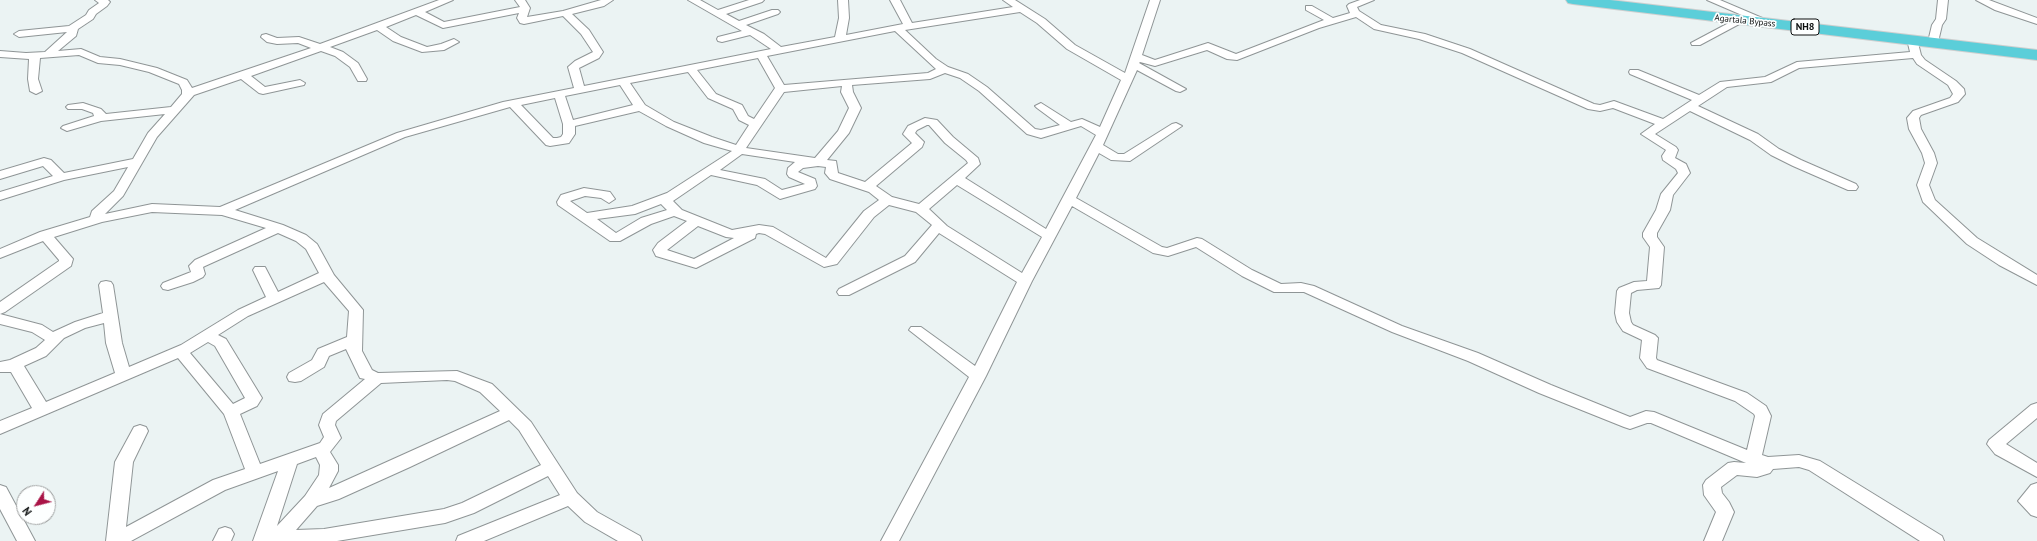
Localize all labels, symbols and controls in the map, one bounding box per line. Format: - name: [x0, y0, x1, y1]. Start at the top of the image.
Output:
- street label: Agartala Bypass: [1714, 12, 1776, 30]
- road number: NH8: [1791, 19, 1819, 35]
- north arrow: [16, 485, 56, 525]
- text: N: [19, 504, 35, 519]

